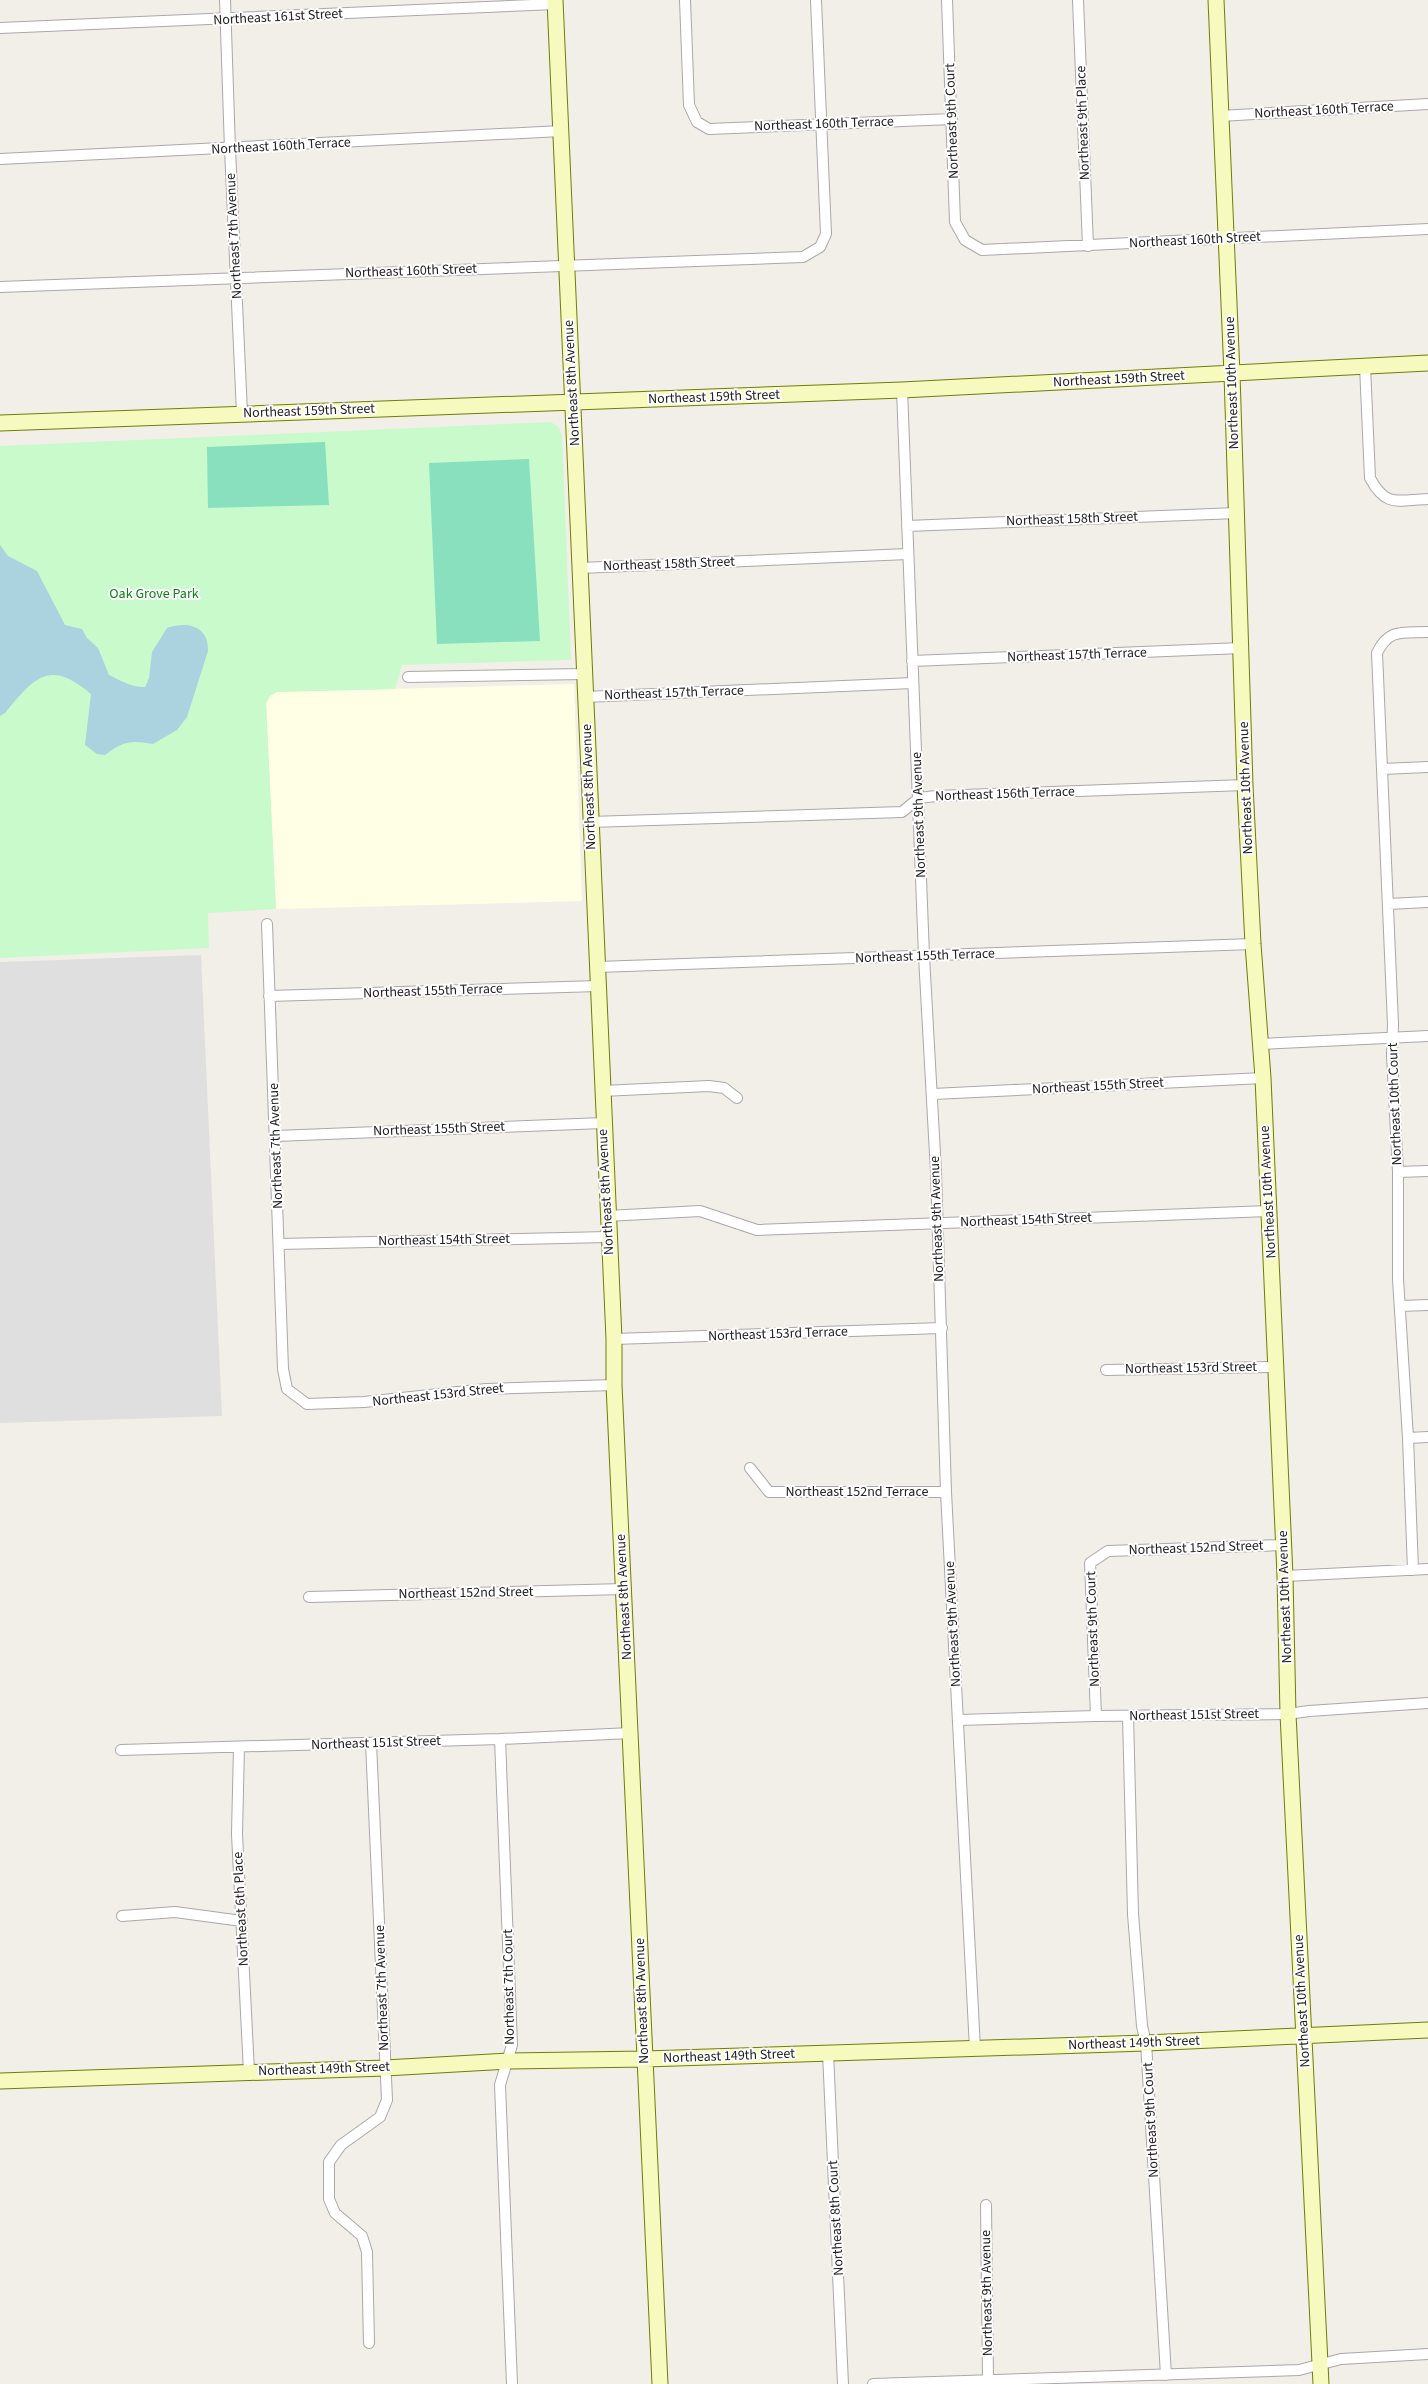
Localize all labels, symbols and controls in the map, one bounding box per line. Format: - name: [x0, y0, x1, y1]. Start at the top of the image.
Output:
- street label: Northeast 161st Street: [213, 4, 344, 30]
- street label: Northeast 9th Court: [940, 63, 964, 179]
- street label: Northeast 9th Place: [1071, 65, 1095, 181]
- street label: Northeast 160th Terrace: [1254, 96, 1394, 124]
- street label: Northeast 160th Terrace: [754, 112, 894, 136]
- street label: Northeast 160th Terrace: [211, 132, 351, 160]
- street label: Northeast 7th Avenue: [221, 172, 247, 299]
- street label: Northeast 160th Street: [1129, 227, 1262, 253]
- street label: Northeast 160th Street: [345, 259, 478, 283]
- street label: Northeast 10th Avenue: [1220, 316, 1244, 450]
- street label: Northeast 8th Avenue: [559, 319, 585, 446]
- street label: Northeast 159th Street: [1053, 366, 1186, 392]
- street label: Northeast 159th Street: [648, 385, 781, 409]
- street label: Northeast 159th Street: [243, 399, 376, 423]
- street label: Northeast 158th Street: [1006, 507, 1139, 531]
- street label: Northeast 158th Street: [603, 552, 736, 576]
- park label: Oak Grove Park: [109, 584, 199, 604]
- street label: Northeast 157th Terrace: [1007, 643, 1147, 667]
- street label: Northeast 157th Terrace: [604, 681, 744, 705]
- street label: Northeast 10th Avenue: [1234, 721, 1258, 855]
- street label: Northeast 8th Avenue: [577, 724, 601, 850]
- street label: Northeast 9th Avenue: [907, 752, 931, 878]
- street label: Northeast 156th Terrace: [935, 782, 1075, 806]
- street label: Northeast 155th Terrace: [855, 944, 995, 968]
- street label: Northeast 155th Terrace: [363, 979, 503, 1003]
- street label: Northeast 10th Court: [1383, 1042, 1407, 1166]
- street label: Northeast 155th Street: [1032, 1073, 1165, 1099]
- street label: Northeast 7th Avenue: [264, 1083, 288, 1209]
- street label: Northeast 155th Street: [373, 1117, 506, 1141]
- street label: Northeast 10th Avenue: [1255, 1125, 1281, 1259]
- street label: Northeast 8th Avenue: [593, 1128, 619, 1255]
- street label: Northeast 9th Avenue: [925, 1156, 949, 1282]
- street label: Northeast 154th Street: [960, 1208, 1093, 1232]
- street label: Northeast 154th Street: [378, 1229, 510, 1251]
- street label: Northeast 153rd Terrace: [708, 1322, 848, 1346]
- street label: Northeast 153rd Street: [1125, 1357, 1257, 1379]
- street label: Northeast 153rd Street: [371, 1378, 505, 1412]
- street label: Northeast 152nd Terrace: [786, 1482, 928, 1502]
- street label: Northeast 10th Avenue: [1273, 1530, 1297, 1664]
- street label: Northeast 8th Avenue: [611, 1533, 637, 1660]
- street label: Northeast 152nd Street: [1128, 1536, 1264, 1560]
- street label: Northeast 9th Avenue: [940, 1560, 966, 1687]
- street label: Northeast 9th Court: [1081, 1571, 1105, 1687]
- street label: Northeast 152nd Street: [398, 1582, 534, 1604]
- street label: Northeast 151st Street: [1129, 1704, 1259, 1726]
- street label: Northeast 151st Street: [311, 1731, 441, 1755]
- street label: Northeast 6th Place: [228, 1851, 254, 1967]
- street label: Northeast 7th Avenue: [370, 1925, 394, 2051]
- street label: Northeast 7th Court: [498, 1929, 520, 2045]
- street label: Northeast 10th Avenue: [1289, 1934, 1315, 2068]
- street label: Northeast 8th Avenue: [630, 1938, 654, 2064]
- street label: Northeast 149th Street: [1068, 2031, 1201, 2055]
- street label: Northeast 149th Street: [663, 2044, 796, 2068]
- street label: Northeast 149th Street: [258, 2057, 391, 2081]
- street label: Northeast 9th Court: [1138, 2061, 1164, 2178]
- street label: Northeast 8th Court: [823, 2159, 849, 2276]
- street label: Northeast 9th Avenue: [976, 2230, 998, 2356]

